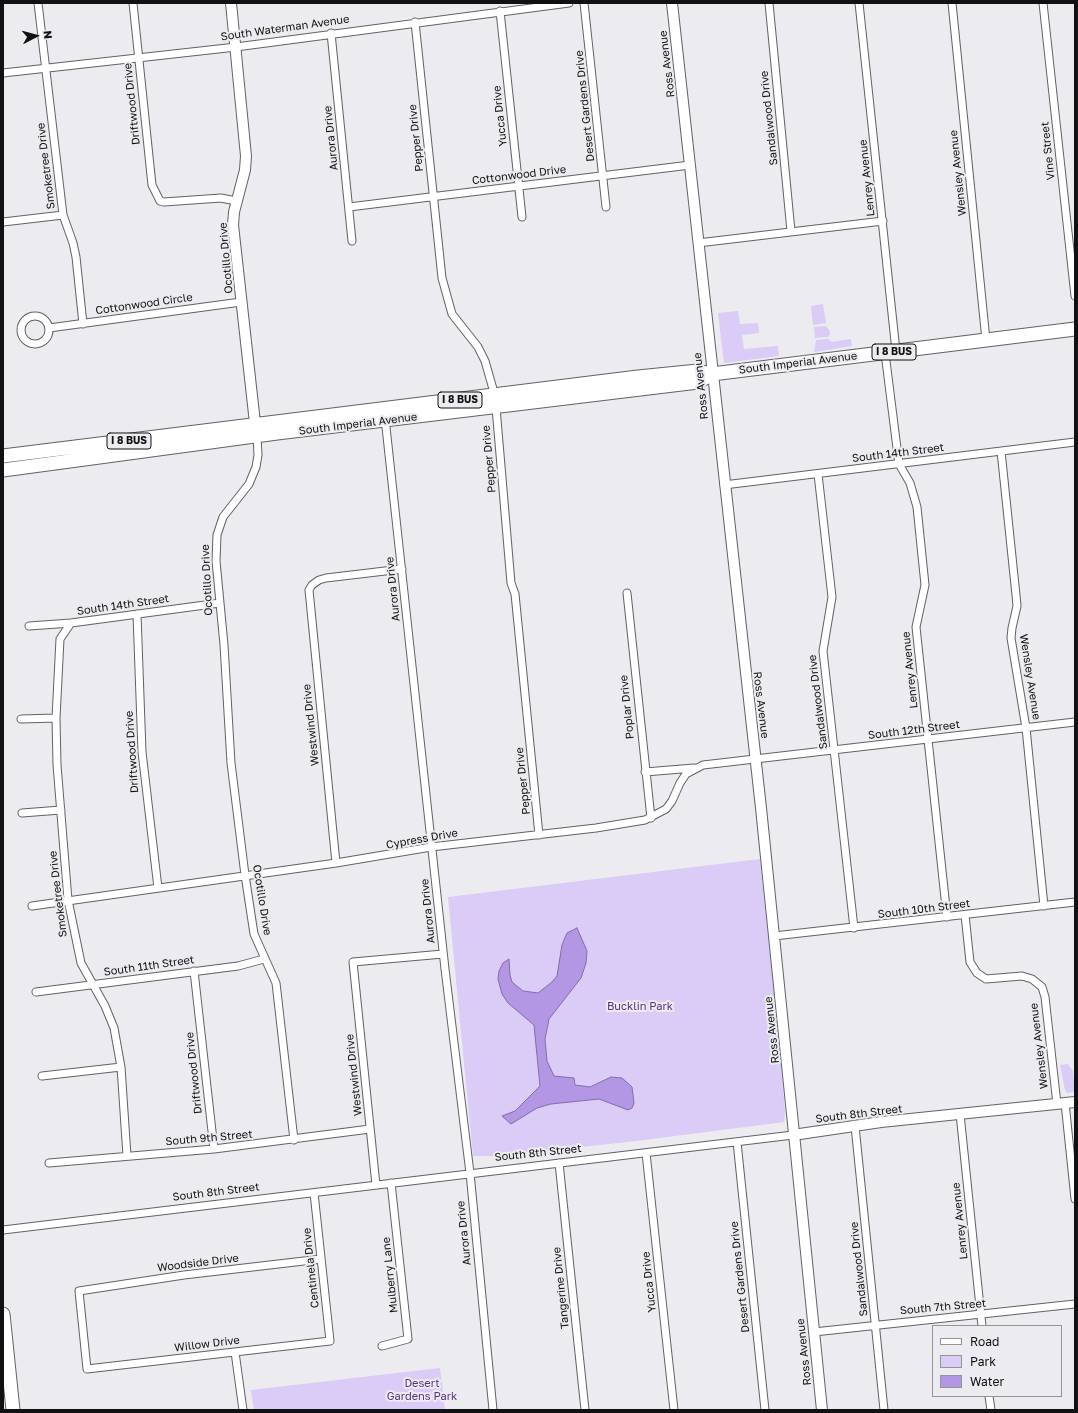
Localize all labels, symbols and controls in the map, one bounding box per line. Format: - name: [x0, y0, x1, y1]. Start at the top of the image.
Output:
- street label: South Waterman Avenue: [220, 12, 350, 44]
- north arrow: [16, 16, 56, 56]
- text: N: [42, 30, 55, 40]
- street label: Ross Avenue: [656, 30, 678, 98]
- street label: Desert Gardens Drive: [573, 50, 597, 162]
- street label: Driftwood Drive: [121, 62, 143, 146]
- street label: Sandalwood Drive: [757, 70, 781, 166]
- street label: Yucca Drive: [490, 85, 510, 147]
- street label: Pepper Drive: [406, 104, 426, 172]
- street label: Aurora Drive: [321, 105, 341, 171]
- street label: Vine Street: [1038, 121, 1058, 181]
- street label: Smoketree Drive: [34, 122, 58, 210]
- street label: Wensley Avenue: [947, 129, 969, 217]
- street label: Lenrey Avenue: [856, 139, 878, 217]
- street label: Cottonwood Drive: [471, 163, 567, 187]
- street label: Ocotillo Drive: [216, 222, 236, 294]
- street label: Cottonwood Circle: [95, 291, 193, 317]
- road number: I 8 BUS: [872, 344, 916, 360]
- street label: South Imperial Avenue: [738, 349, 858, 377]
- street label: Ross Avenue: [691, 352, 711, 420]
- road number: I 8 BUS: [438, 392, 482, 408]
- street label: South Imperial Avenue: [298, 410, 418, 438]
- street label: Pepper Drive: [479, 425, 499, 493]
- road number: I 8 BUS: [107, 433, 151, 449]
- street label: South 14th Street: [851, 441, 945, 465]
- street label: Ocotillo Drive: [199, 544, 215, 616]
- street label: Aurora Drive: [383, 556, 403, 622]
- street label: South 14th Street: [76, 592, 170, 618]
- street label: Lenrey Avenue: [899, 631, 921, 709]
- street label: Wensley Avenue: [1017, 633, 1043, 721]
- street label: Sandalwood Drive: [806, 654, 830, 750]
- street label: Ross Avenue: [750, 671, 772, 739]
- street label: Poplar Drive: [617, 674, 637, 740]
- street label: Westwind Drive: [300, 683, 322, 767]
- street label: Driftwood Drive: [123, 710, 141, 794]
- street label: South 12th Street: [867, 718, 961, 742]
- street label: Pepper Drive: [513, 747, 533, 815]
- street label: Cypress Drive: [385, 826, 459, 852]
- street label: Smoketree Drive: [46, 850, 70, 938]
- street label: Ocotillo Drive: [250, 864, 274, 936]
- street label: Aurora Drive: [418, 878, 438, 944]
- street label: South 10th Street: [877, 897, 971, 921]
- street label: South 11th Street: [103, 953, 195, 979]
- street label: Ross Avenue: [762, 996, 782, 1064]
- park label: Bucklin Park: [607, 1000, 673, 1014]
- street label: Wensley Avenue: [1027, 1002, 1051, 1090]
- street label: Driftwood Drive: [183, 1031, 205, 1115]
- street label: Westwind Drive: [343, 1033, 365, 1117]
- street label: South 8th Street: [815, 1102, 903, 1126]
- street label: South 9th Street: [165, 1128, 253, 1148]
- street label: South 8th Street: [494, 1142, 582, 1164]
- street label: South 8th Street: [172, 1180, 260, 1204]
- street label: Lenrey Avenue: [949, 1182, 971, 1260]
- street label: Aurora Drive: [454, 1200, 474, 1266]
- street label: Desert Gardens Drive: [728, 1221, 752, 1333]
- street label: Sandalwood Drive: [847, 1221, 871, 1317]
- street label: Centinela Drive: [300, 1227, 322, 1309]
- street label: Mulberry Lane: [379, 1236, 401, 1314]
- street label: Tangerine Drive: [550, 1246, 572, 1330]
- street label: Woodside Drive: [156, 1251, 240, 1275]
- street label: Yucca Drive: [639, 1251, 659, 1313]
- street label: South 7th Street: [899, 1297, 987, 1317]
- street label: Ross Avenue: [794, 1318, 814, 1386]
- legend: [932, 1325, 1062, 1397]
- street label: Willow Drive: [174, 1333, 240, 1355]
- text: Road: [970, 1334, 999, 1349]
- text: Park: [970, 1354, 996, 1369]
- text: Water: [970, 1374, 1004, 1389]
- park label: Desert Gardens Park: [387, 1377, 457, 1403]

